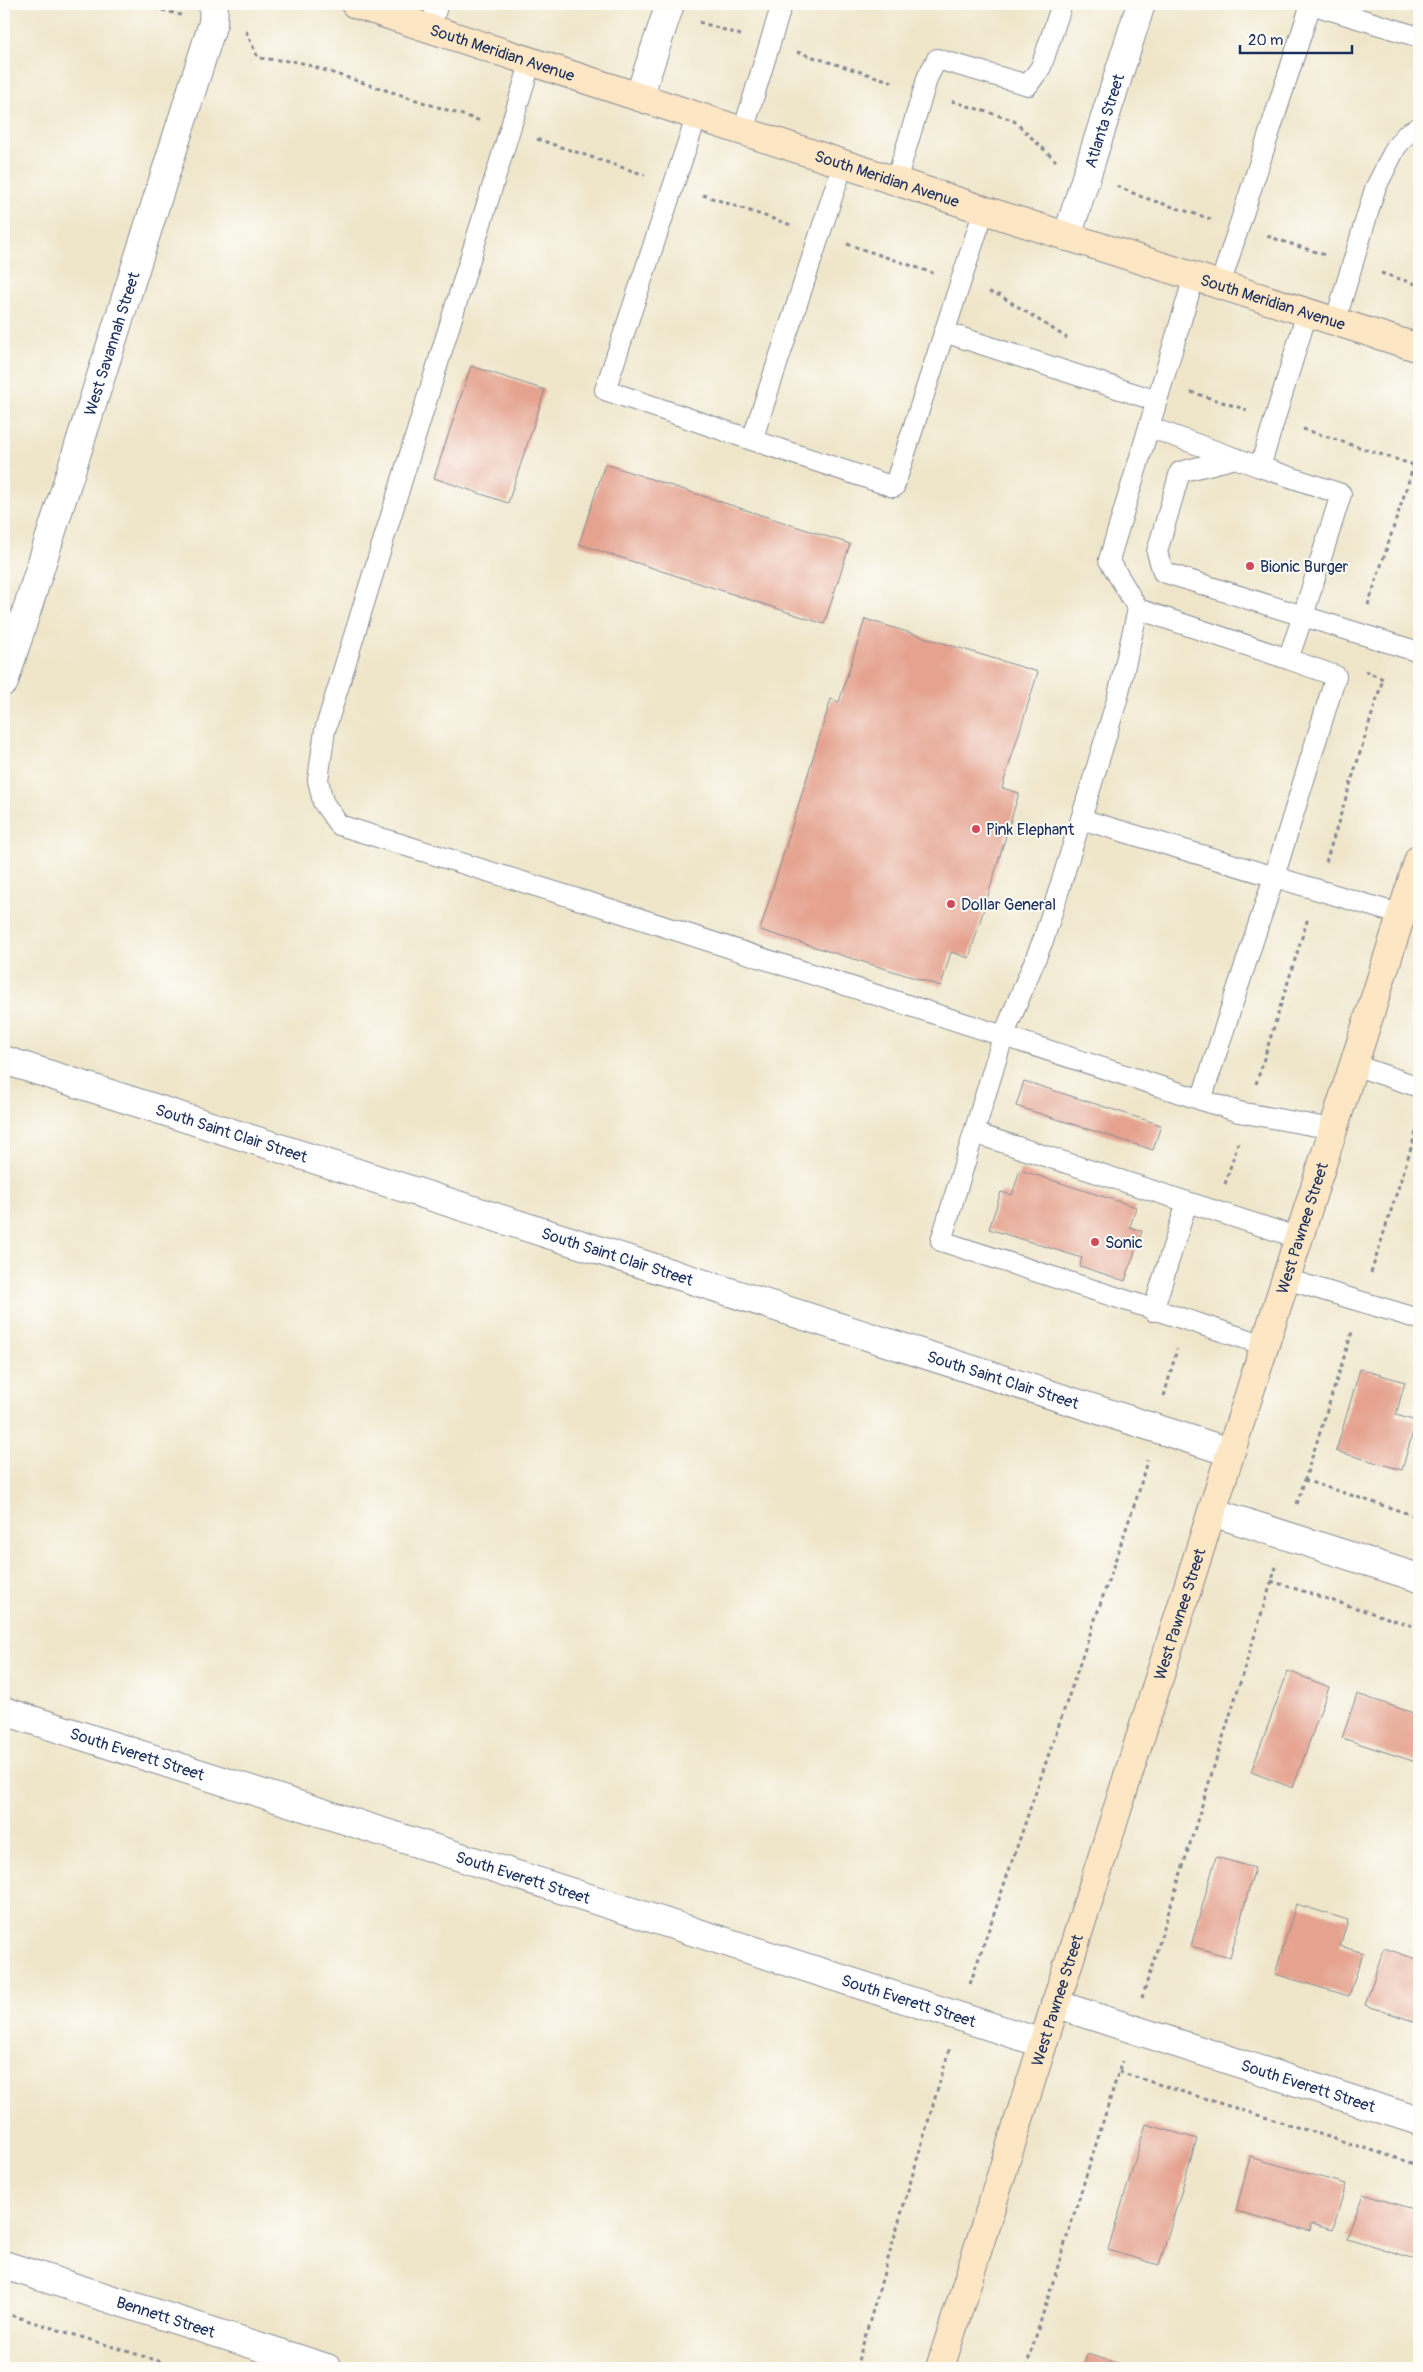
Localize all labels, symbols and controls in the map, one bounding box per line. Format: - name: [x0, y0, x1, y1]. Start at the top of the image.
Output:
- street label: South Meridian Avenue: [427, 20, 577, 86]
- scale bar: [1240, 22, 1353, 54]
- text: 20 m: [1248, 31, 1283, 50]
- street label: Atlanta Street: [1081, 71, 1129, 170]
- street label: South Meridian Avenue: [812, 146, 962, 212]
- street label: West Savannah Street: [80, 269, 145, 418]
- street label: South Meridian Avenue: [1198, 270, 1348, 335]
- place label: Bionic Burger: [1260, 557, 1349, 577]
- marker: Bionic Burger: [1244, 560, 1256, 572]
- place label: Pink Elephant: [986, 820, 1075, 840]
- marker: Pink Elephant: [970, 823, 982, 835]
- place label: Dollar General: [961, 895, 1056, 915]
- marker: Dollar General: [945, 898, 957, 910]
- street label: South Saint Clair Street: [153, 1100, 310, 1168]
- street label: West Pawnee Street: [1273, 1160, 1333, 1297]
- street label: South Saint Clair Street: [539, 1223, 696, 1291]
- place label: Sonic: [1105, 1233, 1143, 1253]
- marker: Sonic: [1089, 1236, 1101, 1248]
- street label: South Saint Clair Street: [924, 1347, 1082, 1414]
- street label: West Pawnee Street: [1150, 1546, 1211, 1683]
- street label: South Everett Street: [67, 1724, 207, 1786]
- street label: South Everett Street: [453, 1847, 593, 1909]
- street label: West Pawnee Street: [1028, 1932, 1088, 2069]
- street label: South Everett Street: [839, 1971, 979, 2032]
- street label: South Everett Street: [1238, 2055, 1378, 2117]
- street label: Bennett Street: [114, 2293, 218, 2343]

